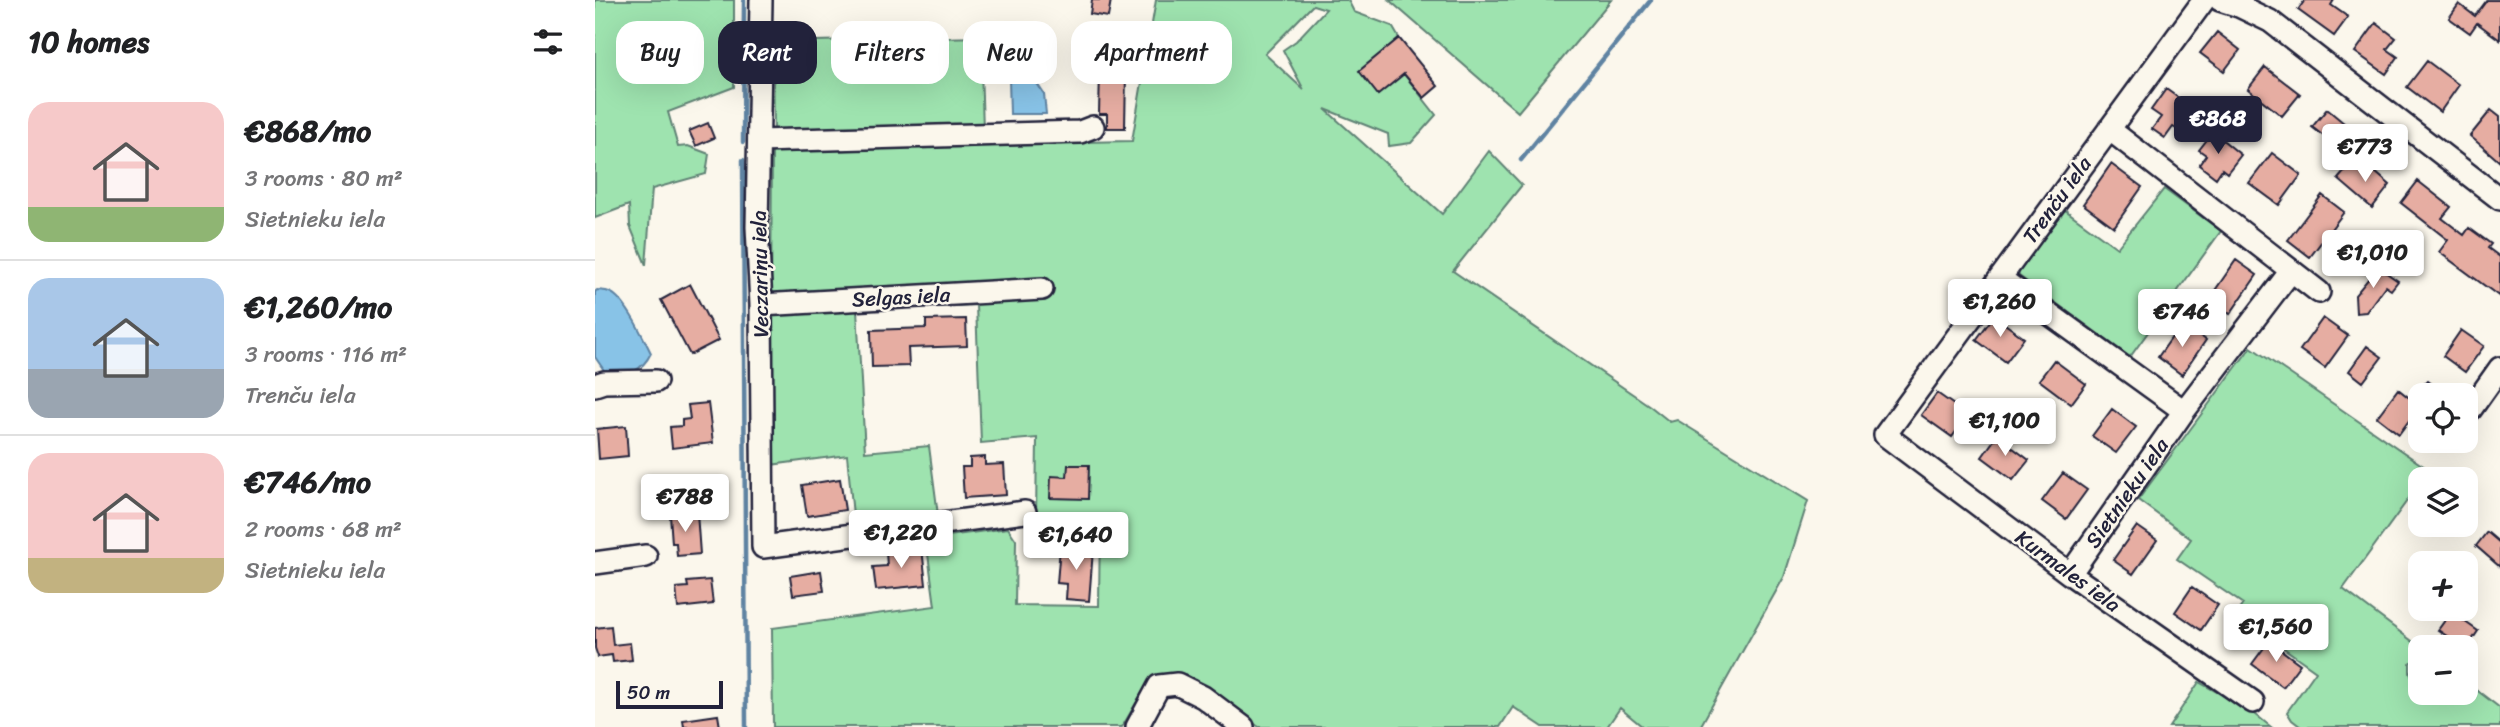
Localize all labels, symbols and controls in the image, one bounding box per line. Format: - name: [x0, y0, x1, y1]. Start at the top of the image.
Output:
- text: 10 homes: [28, 15, 149, 69]
- chip: Buy: [616, 21, 704, 84]
- chip: Rent: [718, 21, 817, 84]
- chip: Filters: [831, 21, 949, 84]
- chip: New: [963, 21, 1057, 84]
- chip: Apartment: [1071, 21, 1232, 84]
- icon: filters: [529, 23, 567, 61]
- pin: €868: [2177, 96, 2259, 156]
- text: €868: [2190, 98, 2246, 139]
- text: €868/mo: [245, 104, 371, 158]
- pin: €773: [2324, 124, 2406, 184]
- text: €773: [2338, 126, 2392, 167]
- icon: home: [84, 130, 168, 214]
- street label: Trenču iela: [2012, 148, 2102, 252]
- text: 3 rooms · 80 m²: [245, 158, 403, 199]
- text: Sietnieku iela: [245, 199, 385, 240]
- street label: Veczariņu iela: [740, 209, 780, 338]
- pin: €1,010: [2316, 230, 2430, 290]
- text: €1,010: [2338, 232, 2408, 273]
- street label: Selgas iela: [851, 275, 952, 319]
- text: €1,260/mo: [245, 280, 392, 334]
- pin: €1,260: [1943, 280, 2057, 339]
- text: €1,260: [1964, 281, 2036, 322]
- pin: €746: [2141, 290, 2223, 349]
- text: €746: [2154, 291, 2210, 332]
- icon: home: [84, 306, 168, 390]
- text: 3 rooms · 116 m²: [245, 334, 407, 375]
- text: Trenču iela: [245, 375, 355, 416]
- map controls: [2408, 383, 2478, 705]
- button: locate: [2408, 383, 2478, 453]
- pin: €1,100: [1948, 398, 2062, 458]
- text: €1,100: [1970, 400, 2040, 441]
- street label: Sietnieku iela: [2075, 429, 2179, 556]
- text: €746/mo: [245, 455, 371, 509]
- button: layers: [2408, 467, 2478, 537]
- pin: €788: [644, 475, 726, 534]
- text: €788: [657, 476, 713, 517]
- icon: home: [84, 481, 168, 565]
- text: 2 rooms · 68 m²: [245, 509, 402, 550]
- pin: €1,220: [844, 510, 958, 570]
- text: €1,220: [865, 512, 937, 553]
- pin: €1,640: [1019, 512, 1133, 572]
- text: €1,640: [1039, 514, 1113, 555]
- street label: Kurmales iela: [2007, 519, 2130, 623]
- text: Sietnieku iela: [245, 550, 385, 591]
- button: +: [2408, 551, 2478, 621]
- pin: €1,560: [2219, 604, 2333, 664]
- text: €1,560: [2240, 606, 2312, 647]
- button: −: [2408, 635, 2478, 705]
- text: 50 m: [627, 676, 670, 709]
- scale bar: [616, 678, 723, 710]

